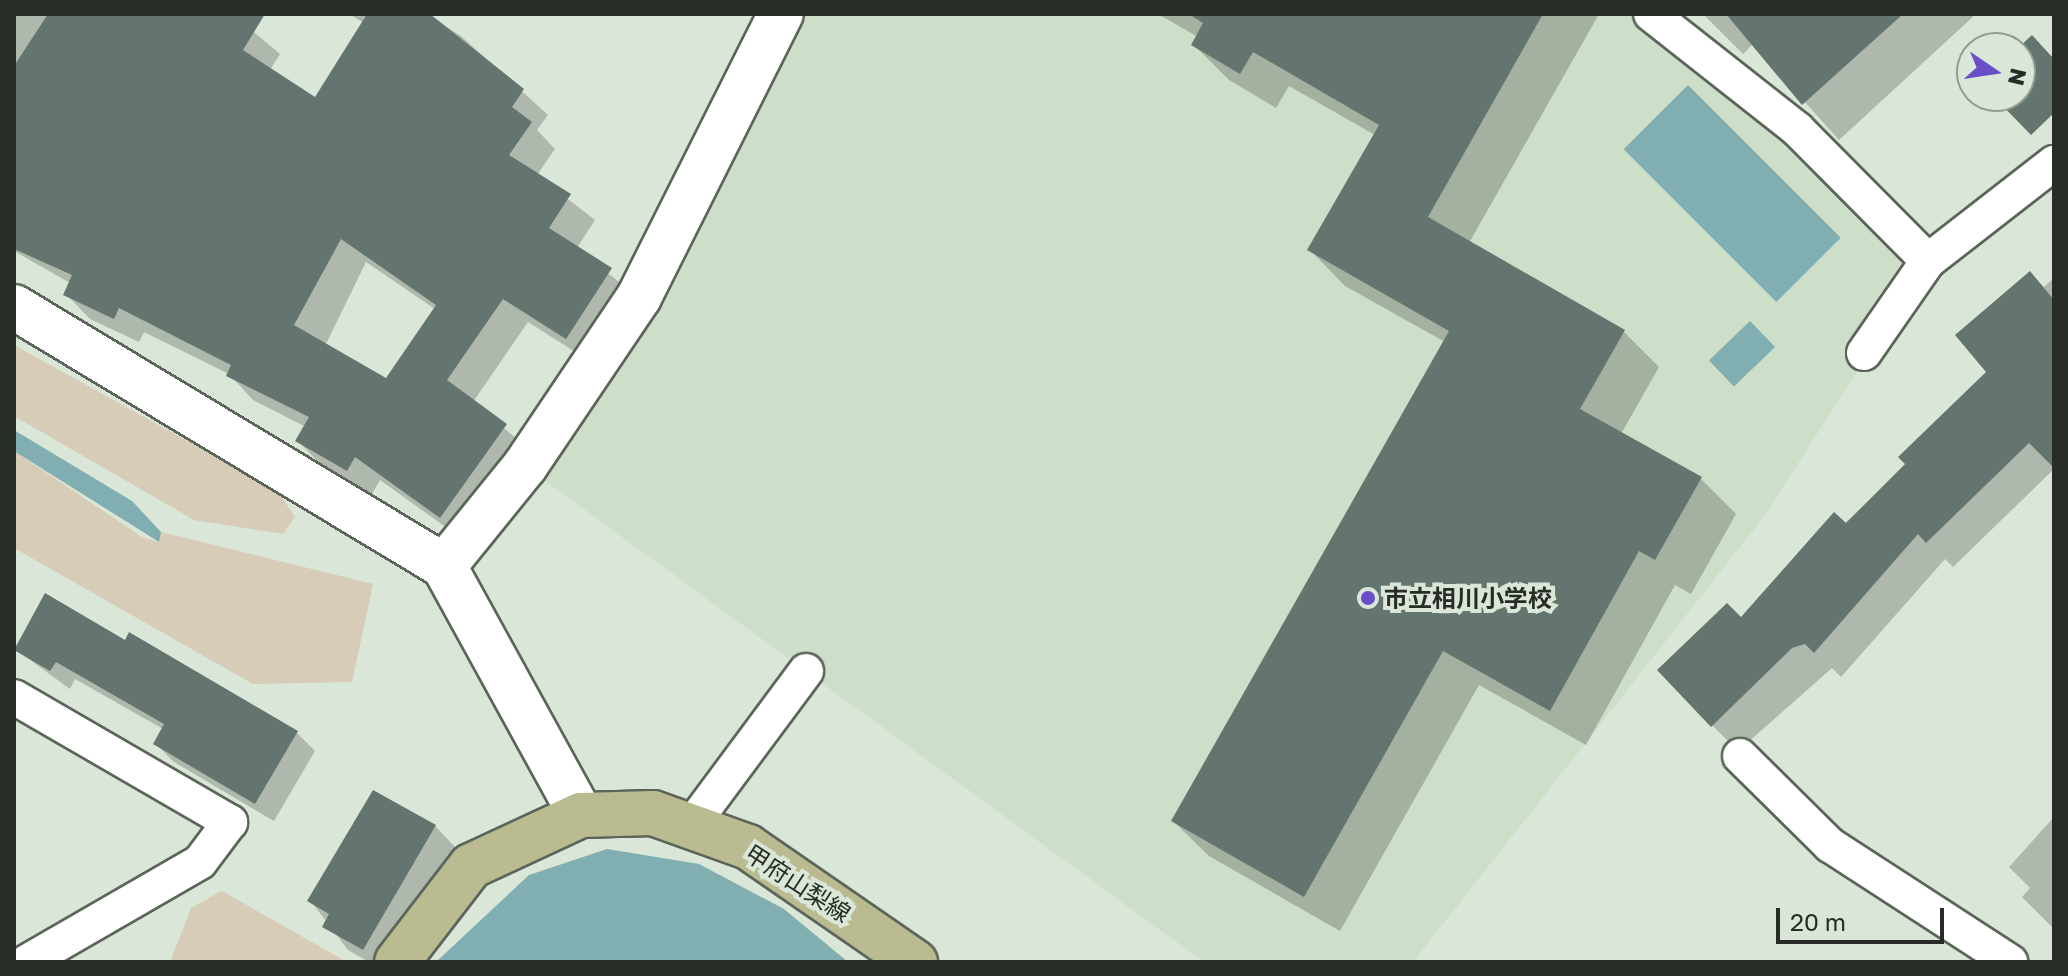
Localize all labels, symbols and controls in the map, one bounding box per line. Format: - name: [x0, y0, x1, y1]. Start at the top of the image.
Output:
- north arrow: [1956, 32, 2036, 112]
- text: N: [2003, 66, 2033, 88]
- place label: 市立相川小学校: [1384, 584, 1552, 612]
- marker: 市立相川小学校: [1359, 589, 1377, 607]
- street label: 甲府山梨線: [740, 838, 856, 928]
- scale bar: [1780, 892, 1948, 942]
- text: 20 m: [1790, 907, 1846, 936]

